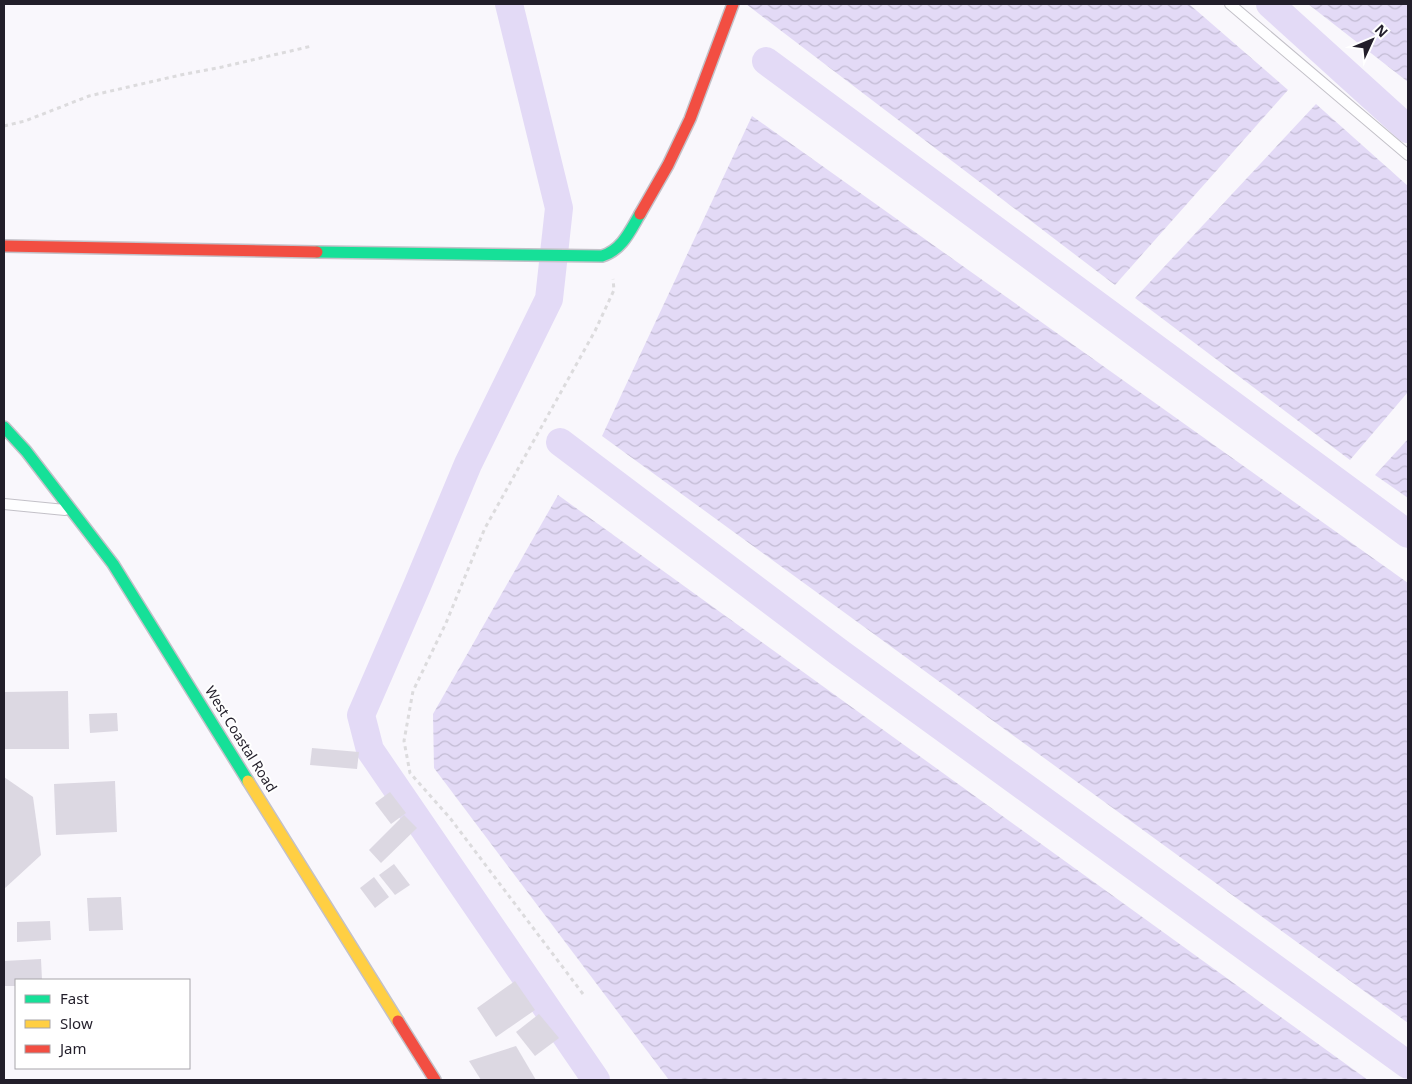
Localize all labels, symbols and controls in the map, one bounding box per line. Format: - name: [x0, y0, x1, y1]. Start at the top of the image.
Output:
- north arrow: [1347, 15, 1397, 65]
- text: N: [1371, 20, 1393, 41]
- street label: West Coastal Road: [201, 682, 282, 795]
- legend: [15, 979, 190, 1069]
- text: Fast: [60, 988, 89, 1008]
- text: Slow: [60, 1013, 93, 1033]
- text: Jam: [58, 1038, 87, 1058]

